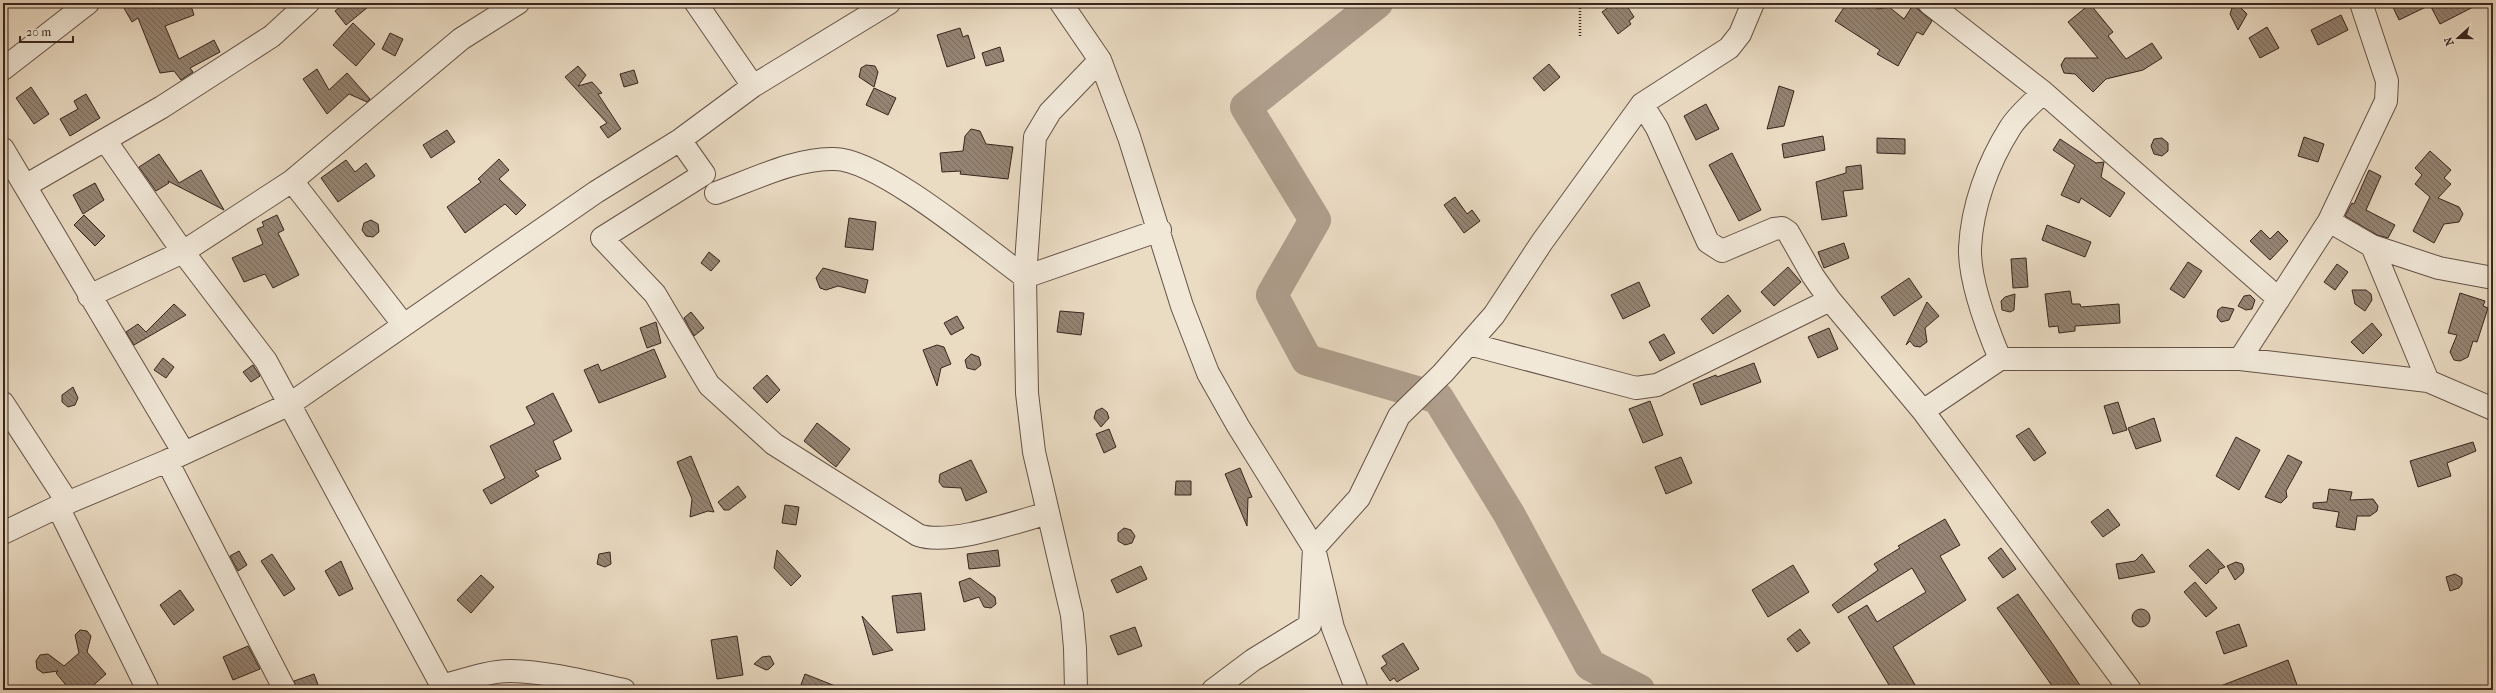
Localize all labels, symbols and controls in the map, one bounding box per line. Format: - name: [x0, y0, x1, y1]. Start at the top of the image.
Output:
- scale bar: [20, 18, 73, 44]
- north arrow: [2438, 18, 2478, 58]
- text: 20 m: [26, 25, 51, 39]
- text: N: [2441, 35, 2457, 48]

